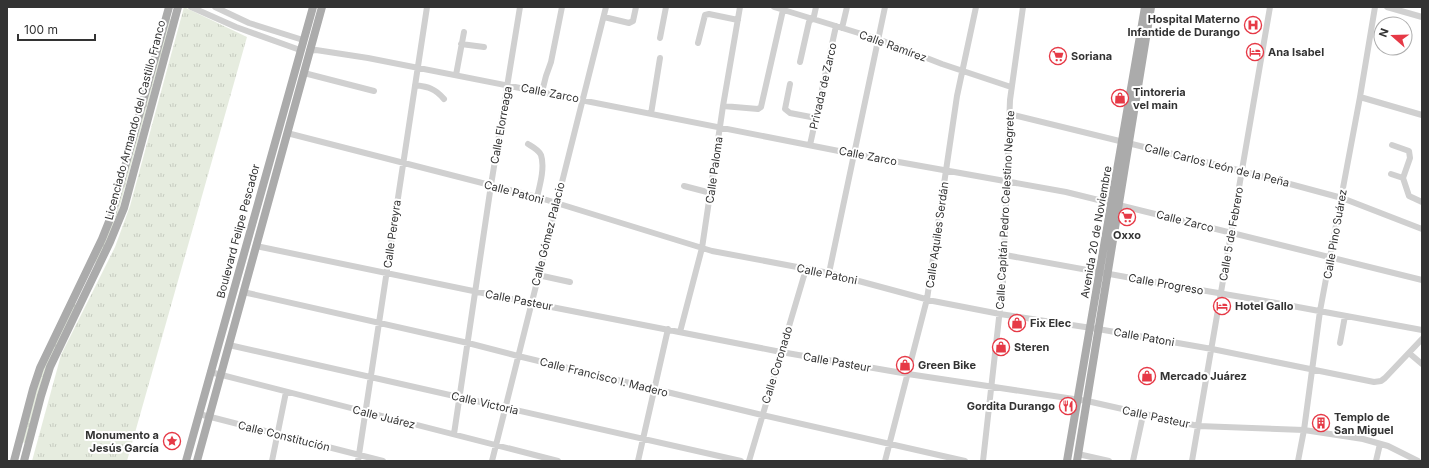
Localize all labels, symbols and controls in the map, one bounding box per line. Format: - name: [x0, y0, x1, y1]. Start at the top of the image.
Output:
- place label: Hospital Materno Infantide de Durango: [1127, 12, 1240, 39]
- hospital icon: Hospital Materno Infantide de Durango: [1243, 15, 1263, 35]
- scale bar: [18, 16, 95, 42]
- north arrow: [1373, 16, 1413, 56]
- street label: Licenciado Armando del Castillo Franco: [102, 18, 169, 221]
- text: 100 m: [24, 22, 58, 37]
- text: N: [1376, 26, 1392, 39]
- street label: Calle Ramírez: [857, 27, 929, 65]
- street label: Privada de Zarco: [806, 41, 840, 131]
- hotel icon: Ana Isabel: [1245, 42, 1265, 62]
- place label: Ana Isabel: [1268, 45, 1324, 59]
- supermarket icon: Soriana: [1048, 46, 1068, 66]
- place label: Soriana: [1071, 49, 1112, 63]
- street label: Calle Zarco: [520, 81, 581, 106]
- street label: Calle Elorreaga: [487, 85, 515, 165]
- place label: Tintoreria vel main: [1133, 85, 1186, 112]
- shop icon: Tintoreria vel main: [1110, 88, 1130, 108]
- street label: Calle Capitán Pedro Celestino Negrete: [993, 110, 1017, 310]
- street label: Calle Paloma: [702, 136, 726, 204]
- street label: Calle Carlos León de la Peña: [1143, 140, 1291, 190]
- street label: Calle Zarco: [838, 144, 899, 169]
- street label: Boulevard Felipe Pescador: [213, 162, 263, 300]
- street label: Avenida 20 de Noviembre: [1077, 165, 1115, 299]
- street label: Calle Patoni: [482, 177, 546, 207]
- street label: Calle Gómez Palacio: [528, 180, 568, 287]
- street label: Calle Aquiles Serdán: [923, 181, 951, 289]
- street label: Calle 5 de Febrero: [1216, 186, 1246, 282]
- street label: Calle Pino Suárez: [1320, 188, 1350, 280]
- street label: Calle Pereyra: [380, 199, 404, 269]
- supermarket icon: Oxxo: [1117, 207, 1137, 227]
- street label: Calle Zarco: [1155, 207, 1216, 235]
- place label: Oxxo: [1113, 228, 1141, 242]
- street label: Calle Patoni: [795, 261, 859, 287]
- street label: Calle Progreso: [1127, 270, 1205, 298]
- street label: Calle Pasteur: [484, 287, 554, 313]
- hotel icon: Hotel Gallo: [1212, 296, 1232, 316]
- place label: Hotel Gallo: [1235, 299, 1294, 313]
- shop icon: Fix Elec: [1007, 313, 1027, 333]
- place label: Fix Elec: [1030, 316, 1072, 330]
- street label: Calle Coronado: [759, 324, 796, 405]
- street label: Calle Patoni: [1113, 325, 1175, 349]
- shop icon: Steren: [991, 337, 1011, 357]
- place label: Steren: [1014, 340, 1049, 354]
- street label: Calle Pasteur: [802, 349, 872, 375]
- street label: Calle Francisco I. Madero: [538, 354, 670, 400]
- shop icon: Green Bike: [895, 355, 915, 375]
- place label: Green Bike: [918, 358, 976, 372]
- shop icon: Mercado Juárez: [1137, 366, 1157, 386]
- place label: Mercado Juárez: [1160, 369, 1247, 383]
- street label: Calle Victoria: [450, 388, 520, 418]
- restaurant icon: Gordita Durango: [1058, 396, 1078, 416]
- place label: Gordita Durango: [967, 399, 1055, 413]
- street label: Calle Juárez: [351, 402, 417, 432]
- street label: Calle Pasteur: [1121, 403, 1191, 431]
- place label: Templo de San Miguel: [1334, 410, 1394, 437]
- building icon: Templo de San Miguel: [1311, 413, 1331, 433]
- street label: Calle Constitución: [237, 418, 331, 454]
- place label: Monumento a Jesús García: [85, 428, 159, 455]
- place icon: Monumento a Jesús García: [162, 431, 182, 451]

